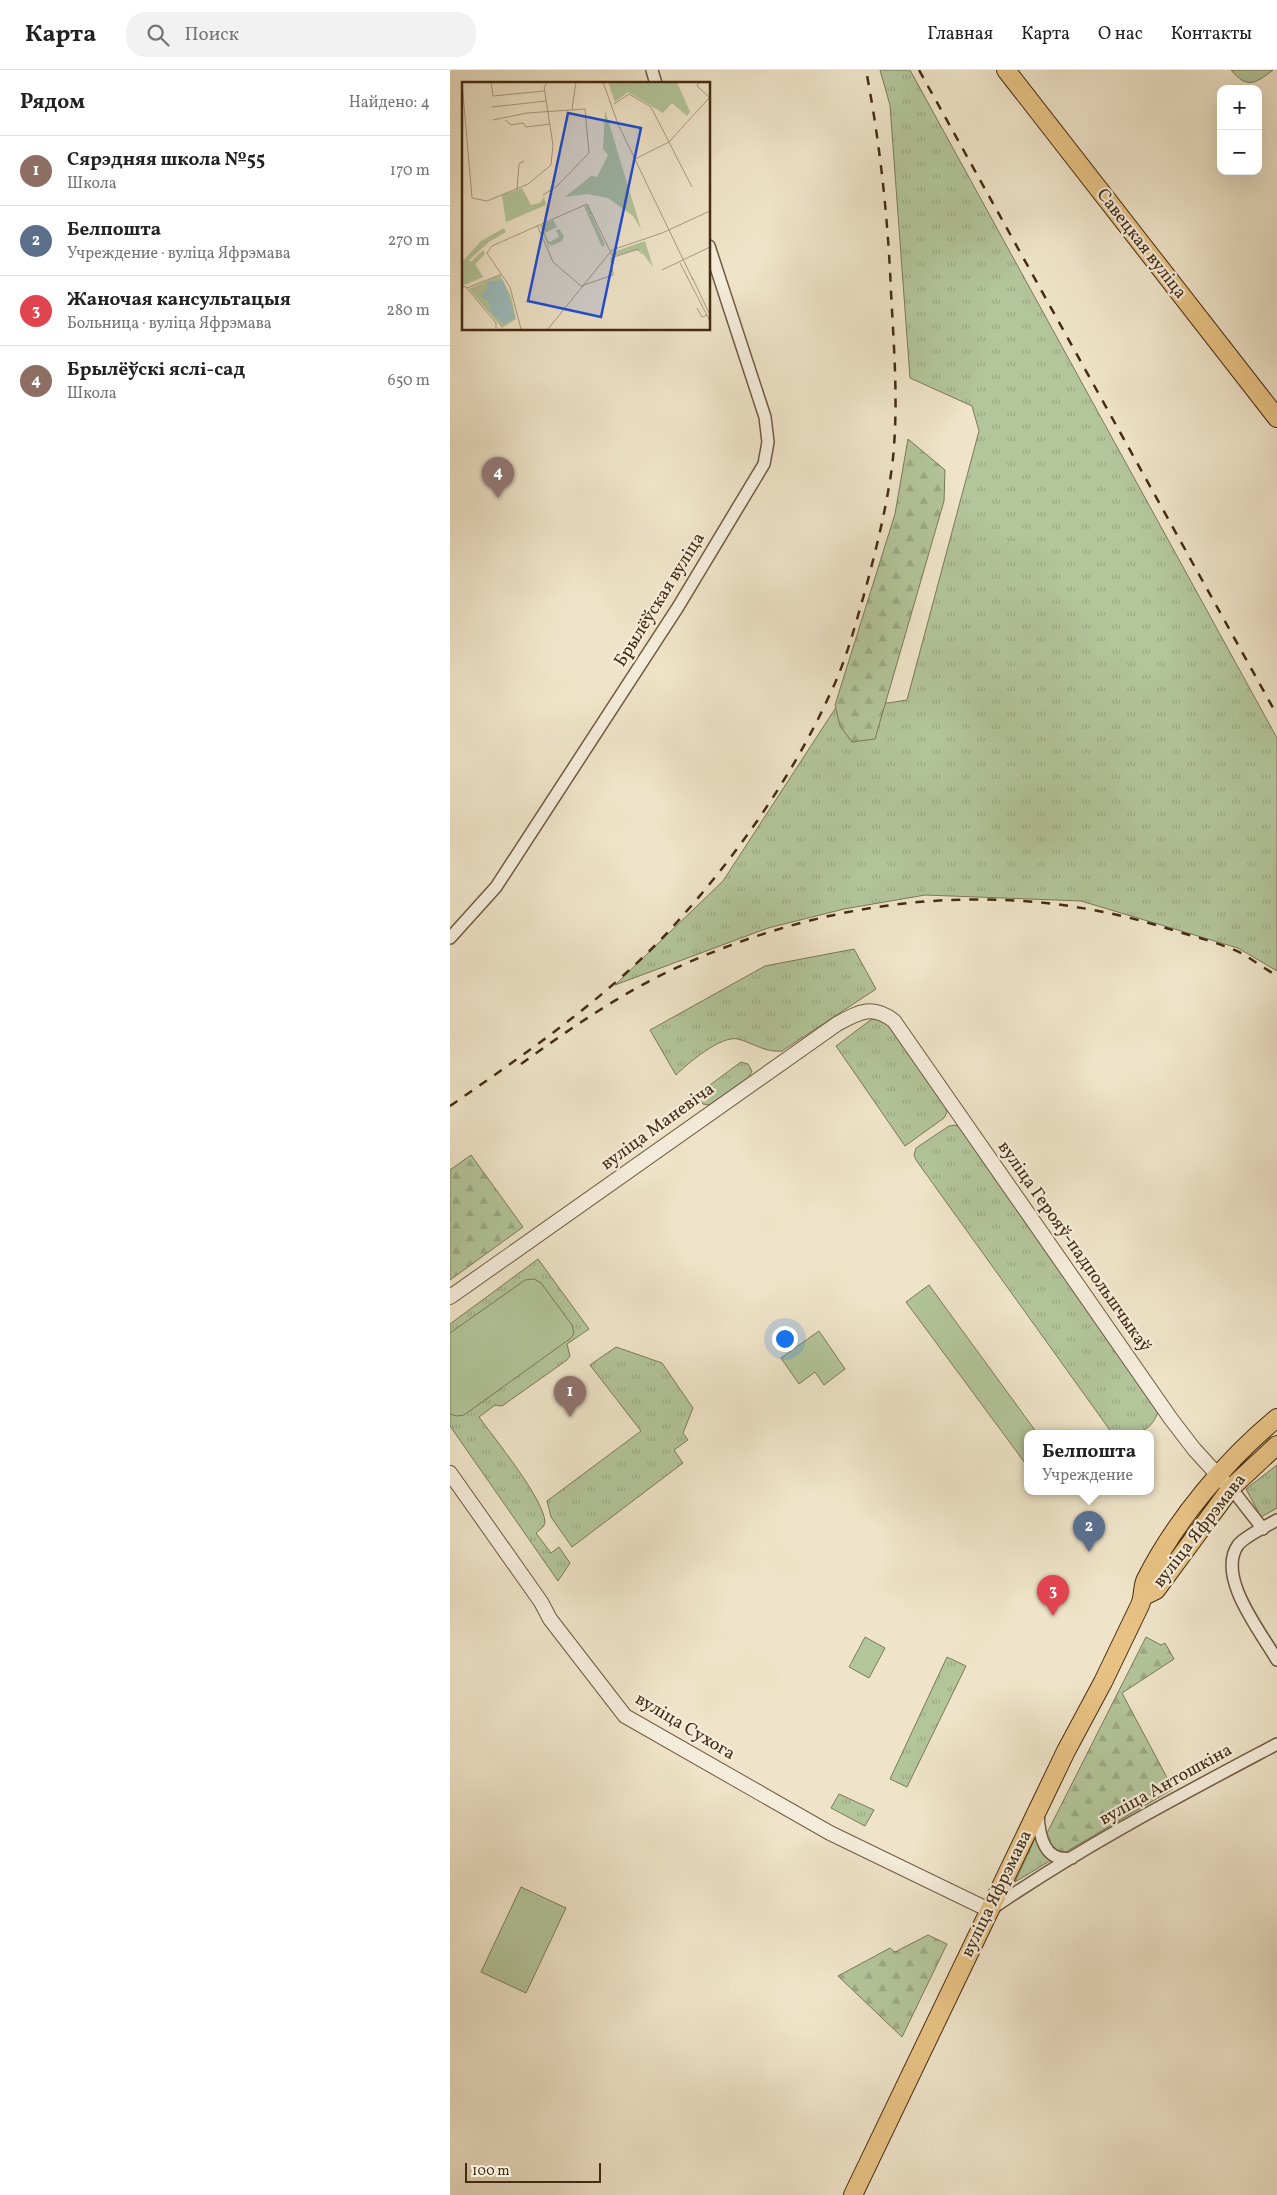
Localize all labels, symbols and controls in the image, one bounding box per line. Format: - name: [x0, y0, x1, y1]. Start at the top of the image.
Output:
- search box: [126, 12, 476, 57]
- text: Карта: [25, 18, 96, 52]
- icon: search: [144, 21, 172, 49]
- text: Поиск: [184, 22, 239, 48]
- text: Главная: [927, 22, 993, 47]
- text: Карта: [1021, 22, 1070, 47]
- text: О нас: [1098, 22, 1143, 47]
- text: Контакты: [1171, 22, 1252, 47]
- inset map: [462, 82, 710, 330]
- map controls: [1217, 85, 1262, 175]
- button: +: [1217, 85, 1262, 130]
- text: Рядом: [20, 88, 85, 117]
- text: Найдено: 4: [349, 92, 430, 114]
- button: −: [1217, 130, 1262, 175]
- text: Сярэдняя школа №55: [67, 147, 265, 173]
- text: 1: [33, 160, 39, 182]
- text: 170 m: [390, 160, 430, 182]
- text: Школа: [67, 173, 117, 195]
- street label: Савецкая вуліца: [1090, 183, 1192, 305]
- text: Белпошта: [67, 217, 161, 243]
- text: 2: [32, 230, 40, 252]
- text: 270 m: [388, 230, 430, 252]
- text: Учреждение · вуліца Яфрэмава: [67, 243, 291, 265]
- text: Жаночая кансультацыя: [67, 287, 291, 313]
- text: 3: [32, 300, 40, 322]
- text: 280 m: [386, 300, 430, 322]
- text: Больница · вуліца Яфрэмава: [67, 313, 272, 335]
- text: Брылёўскі яслі-сад: [67, 357, 245, 383]
- text: 4: [31, 370, 41, 392]
- text: 650 m: [388, 370, 430, 392]
- text: Школа: [67, 383, 117, 405]
- pin: 4: [482, 457, 514, 498]
- street label: Брылёўская вуліца: [608, 528, 712, 672]
- street label: вуліца Маневіча: [596, 1077, 720, 1177]
- street label: вуліца Герояў-падпольшчыкаў: [991, 1136, 1157, 1358]
- your location: [772, 1326, 798, 1352]
- pin: 1: [554, 1376, 586, 1417]
- popup: [1024, 1430, 1154, 1495]
- text: Белпошта: [1042, 1439, 1136, 1465]
- text: Учреждение: [1042, 1465, 1133, 1487]
- street label: вуліца Яфрэмава: [1148, 1469, 1252, 1593]
- pin: 2: [1073, 1511, 1105, 1552]
- pin: 3: [1037, 1575, 1069, 1616]
- street label: вуліца Сухога: [630, 1687, 740, 1767]
- street label: вуліца Антошкіна: [1095, 1738, 1237, 1832]
- street label: вуліца Яфрэмава: [955, 1826, 1039, 1962]
- scale bar: [465, 2160, 601, 2183]
- text: 100 m: [472, 2162, 510, 2181]

